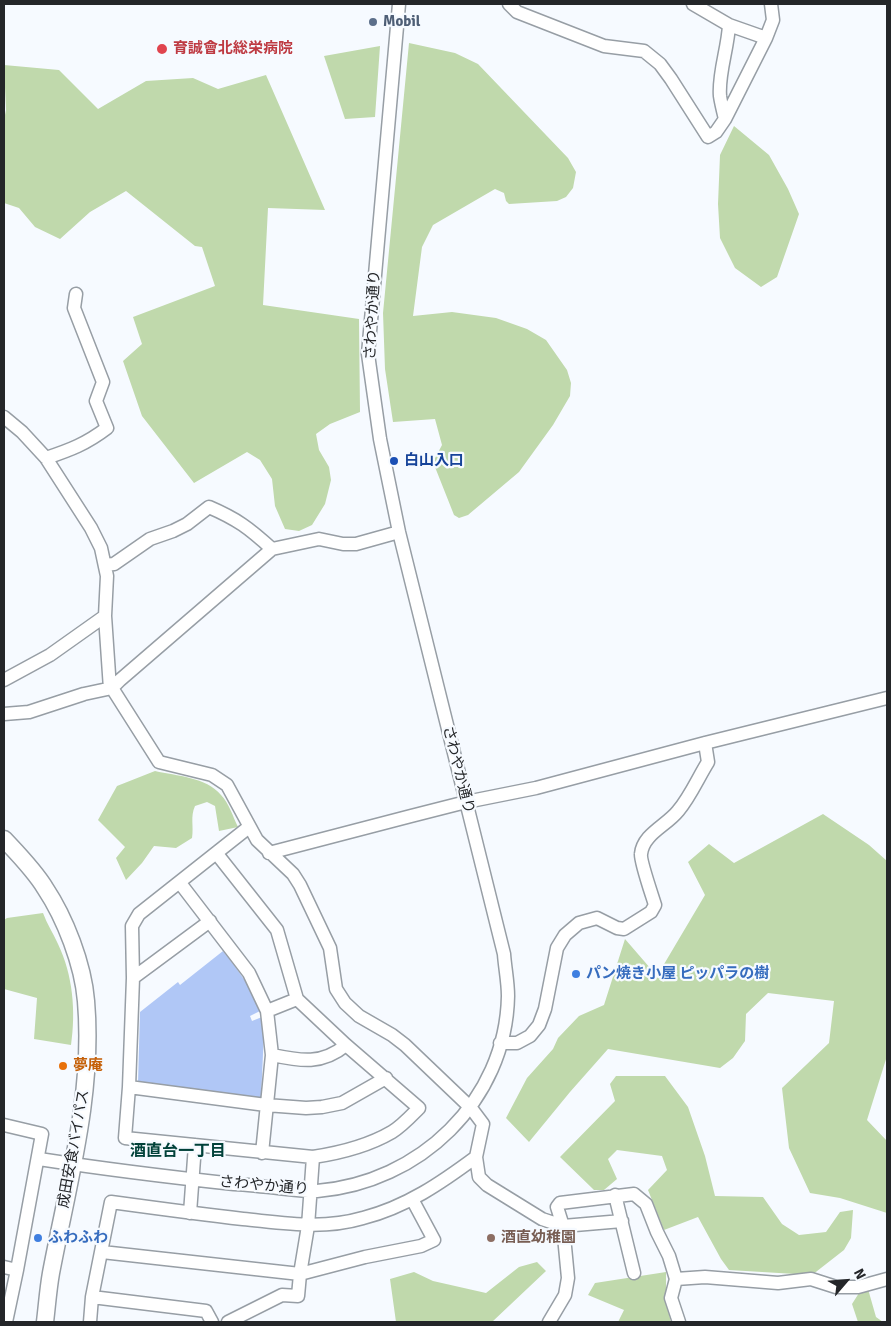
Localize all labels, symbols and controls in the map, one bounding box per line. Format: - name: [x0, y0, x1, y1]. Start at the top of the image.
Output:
- place label: Mobil: [383, 13, 421, 31]
- marker: Mobil: [367, 16, 379, 28]
- place label: 育誠會北総栄病院: [173, 40, 293, 58]
- marker: 育誠會北総栄病院: [155, 42, 169, 56]
- street label: さわやか通り: [362, 270, 384, 360]
- place label: 白山入口: [404, 452, 464, 470]
- marker: 白山入口: [388, 455, 400, 467]
- street label: さわやか通り: [438, 724, 478, 816]
- place label: パン焼き小屋 ピッパラの樹: [586, 965, 769, 983]
- marker: パン焼き小屋 ピッパラの樹: [570, 968, 582, 980]
- place label: 夢庵: [73, 1057, 103, 1075]
- marker: 夢庵: [57, 1060, 69, 1072]
- street label: 成田安食バイパス: [55, 1088, 93, 1210]
- district label: 酒直台一丁目: [130, 1142, 226, 1162]
- street label: さわやか通り: [218, 1173, 310, 1199]
- place label: ふわふわ: [48, 1229, 108, 1247]
- place label: 酒直幼稚園: [501, 1229, 576, 1247]
- marker: ふわふわ: [32, 1232, 44, 1244]
- marker: 酒直幼稚園: [485, 1232, 497, 1244]
- north arrow: [821, 1256, 871, 1306]
- text: N: [850, 1266, 870, 1282]

